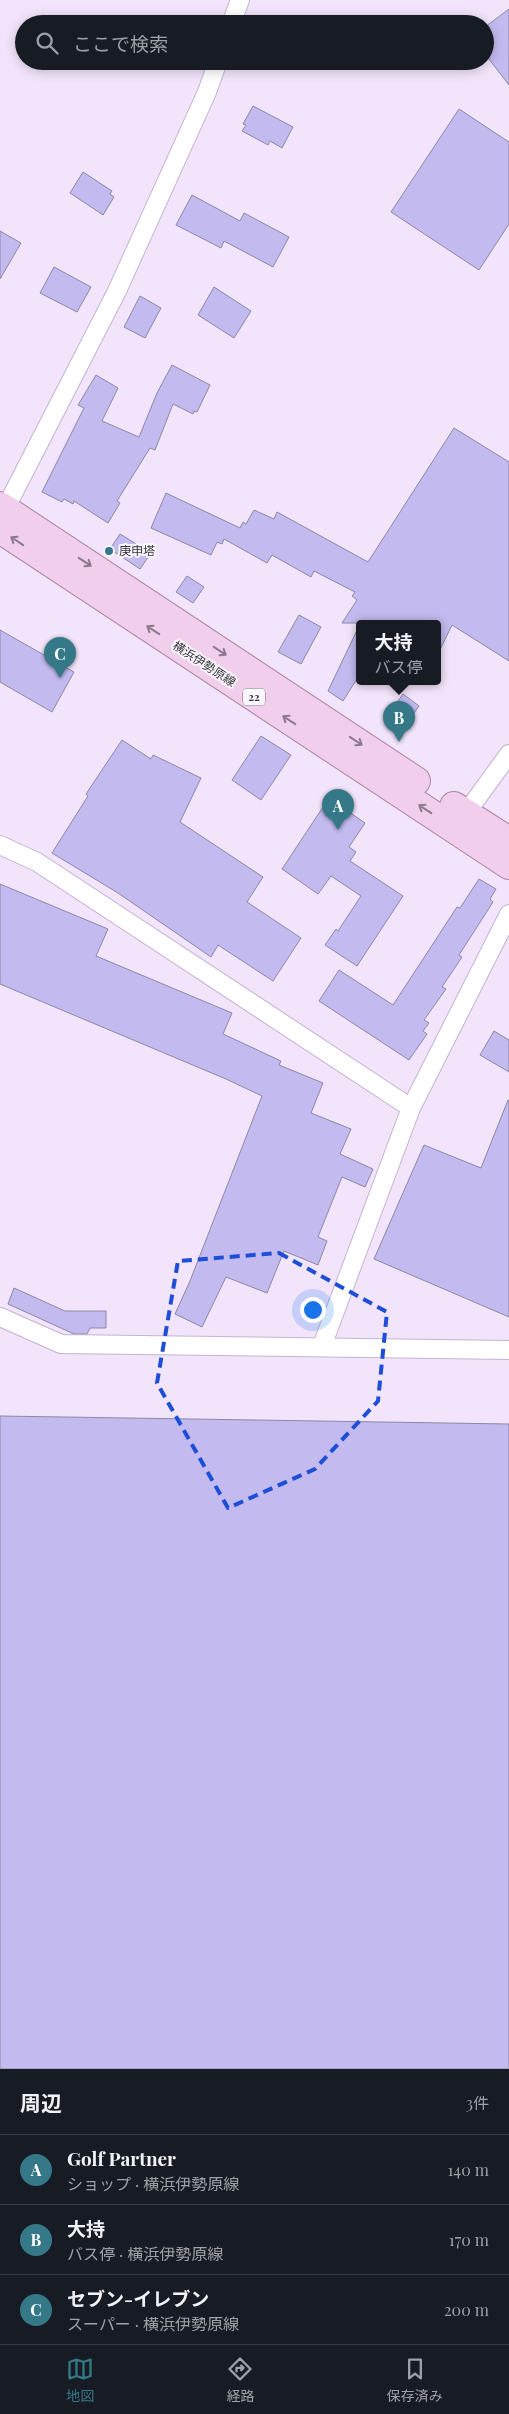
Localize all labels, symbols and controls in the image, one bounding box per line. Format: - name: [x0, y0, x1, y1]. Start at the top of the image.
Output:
- search box: [15, 15, 494, 70]
- icon: search: [33, 29, 61, 57]
- text: ここで検索: [73, 30, 168, 56]
- one-way arrow: [11, 536, 25, 546]
- place label: 庚申塔: [119, 542, 155, 558]
- marker: 庚申塔: [103, 545, 115, 557]
- one-way arrow: [77, 557, 91, 567]
- popup: [356, 620, 441, 685]
- one-way arrow: [146, 625, 160, 636]
- text: 大持: [374, 628, 413, 654]
- pin: C: [44, 637, 76, 678]
- street label: 横浜伊勢原線: [170, 637, 239, 689]
- one-way arrow: [213, 646, 227, 656]
- text: バス停: [374, 656, 423, 677]
- road number: 22: [243, 689, 265, 706]
- pin: B: [383, 701, 415, 742]
- one-way arrow: [282, 715, 296, 725]
- one-way arrow: [349, 736, 363, 746]
- pin: A: [322, 789, 354, 830]
- one-way arrow: [418, 804, 432, 814]
- your location: [300, 1297, 326, 1323]
- text: 周辺: [20, 2088, 62, 2116]
- text: 3件: [466, 2092, 489, 2113]
- text: Golf Partner: [67, 2145, 176, 2171]
- text: A: [31, 2159, 41, 2180]
- text: 140 m: [447, 2159, 489, 2180]
- text: ショップ · 横浜伊勢原線: [67, 2173, 239, 2194]
- text: 大持: [67, 2215, 105, 2241]
- text: B: [31, 2229, 41, 2250]
- text: 170 m: [449, 2229, 489, 2250]
- text: バス停 · 横浜伊勢原線: [67, 2243, 223, 2264]
- text: セブン-イレブン: [67, 2285, 209, 2311]
- text: C: [30, 2299, 42, 2320]
- text: 200 m: [444, 2299, 489, 2320]
- text: スーパー · 横浜伊勢原線: [67, 2313, 239, 2334]
- tab: 地図: [66, 2355, 94, 2405]
- tab: 経路: [226, 2355, 254, 2405]
- tab: 保存済み: [387, 2355, 443, 2405]

